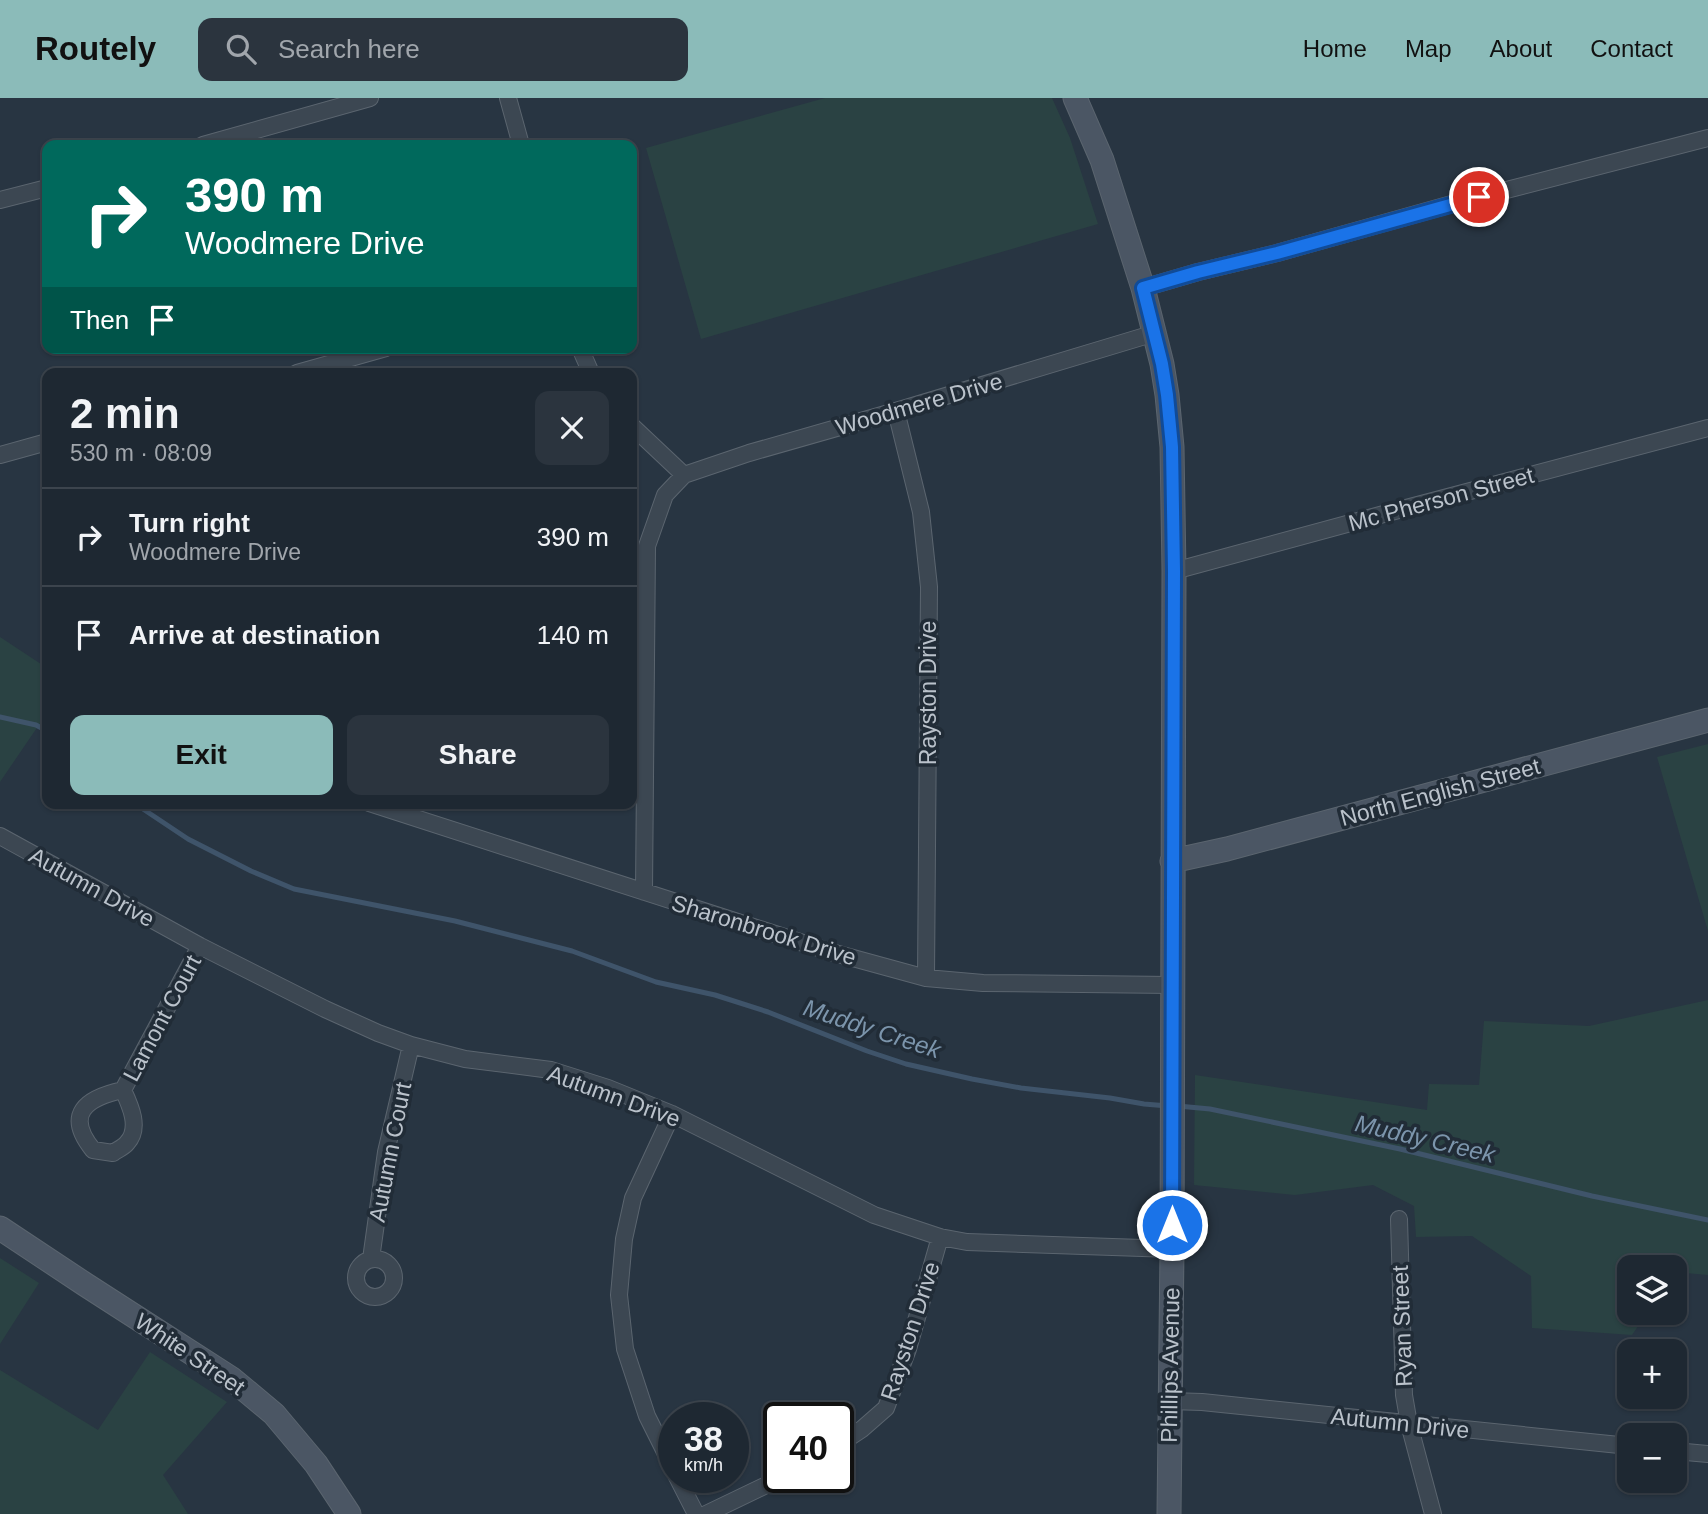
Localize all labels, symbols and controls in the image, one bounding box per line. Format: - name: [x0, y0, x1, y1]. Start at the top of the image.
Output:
- search box: [198, 18, 688, 81]
- text: Routely: [35, 30, 156, 67]
- icon: search: [222, 30, 260, 68]
- text: Search here: [278, 34, 420, 64]
- text: Home: [1303, 35, 1367, 62]
- text: Map: [1405, 35, 1452, 62]
- text: About: [1490, 35, 1552, 62]
- text: Contact: [1590, 35, 1673, 62]
- pin: [1449, 167, 1509, 227]
- icon: right: [70, 168, 161, 259]
- text: 390 m: [185, 168, 324, 222]
- icon: arrive: [1460, 178, 1498, 216]
- text: Woodmere Drive: [185, 225, 424, 261]
- icon: arrive: [143, 301, 181, 339]
- text: Then: [70, 305, 129, 335]
- street label: Woodmere Drive: [833, 368, 1005, 440]
- text: 2 min: [70, 390, 180, 437]
- button: close: [535, 391, 609, 465]
- text: 530 m · 08:09: [70, 440, 212, 466]
- street label: Mc Pherson Street: [1346, 462, 1537, 536]
- text: Turn right: [129, 508, 250, 538]
- icon: right: [70, 518, 108, 556]
- text: 390 m: [537, 522, 609, 552]
- text: Woodmere Drive: [129, 539, 301, 565]
- icon: arrive: [70, 616, 108, 654]
- text: Arrive at destination: [129, 620, 380, 650]
- text: 140 m: [537, 620, 609, 650]
- street label: Rayston Drive: [915, 621, 941, 765]
- button: Exit: [70, 715, 333, 795]
- button: Share: [347, 715, 609, 795]
- street label: North English Street: [1337, 753, 1543, 831]
- street label: Autumn Drive: [25, 842, 159, 932]
- street label: Sharonbrook Drive: [669, 890, 859, 970]
- street label: Lamont Court: [118, 950, 206, 1086]
- water label: Muddy Creek: [800, 994, 946, 1064]
- street label: Autumn Drive: [544, 1060, 684, 1132]
- street label: Autumn Court: [364, 1079, 416, 1224]
- water label: Muddy Creek: [1353, 1109, 1500, 1168]
- position arrow: [1135, 1188, 1209, 1262]
- map controls: [1617, 1255, 1687, 1493]
- button: layers: [1617, 1255, 1687, 1325]
- street label: Rayston Drive: [875, 1258, 945, 1404]
- street label: Ryan Street: [1387, 1264, 1417, 1387]
- street label: Phillips Avenue: [1156, 1287, 1184, 1443]
- street label: White Street: [130, 1308, 250, 1400]
- button: +: [1617, 1339, 1687, 1409]
- speed limit sign: 40: [763, 1402, 854, 1493]
- street label: Autumn Drive: [1329, 1403, 1471, 1443]
- text: 38: [684, 1419, 723, 1458]
- button: −: [1617, 1423, 1687, 1493]
- text: km/h: [684, 1455, 723, 1475]

